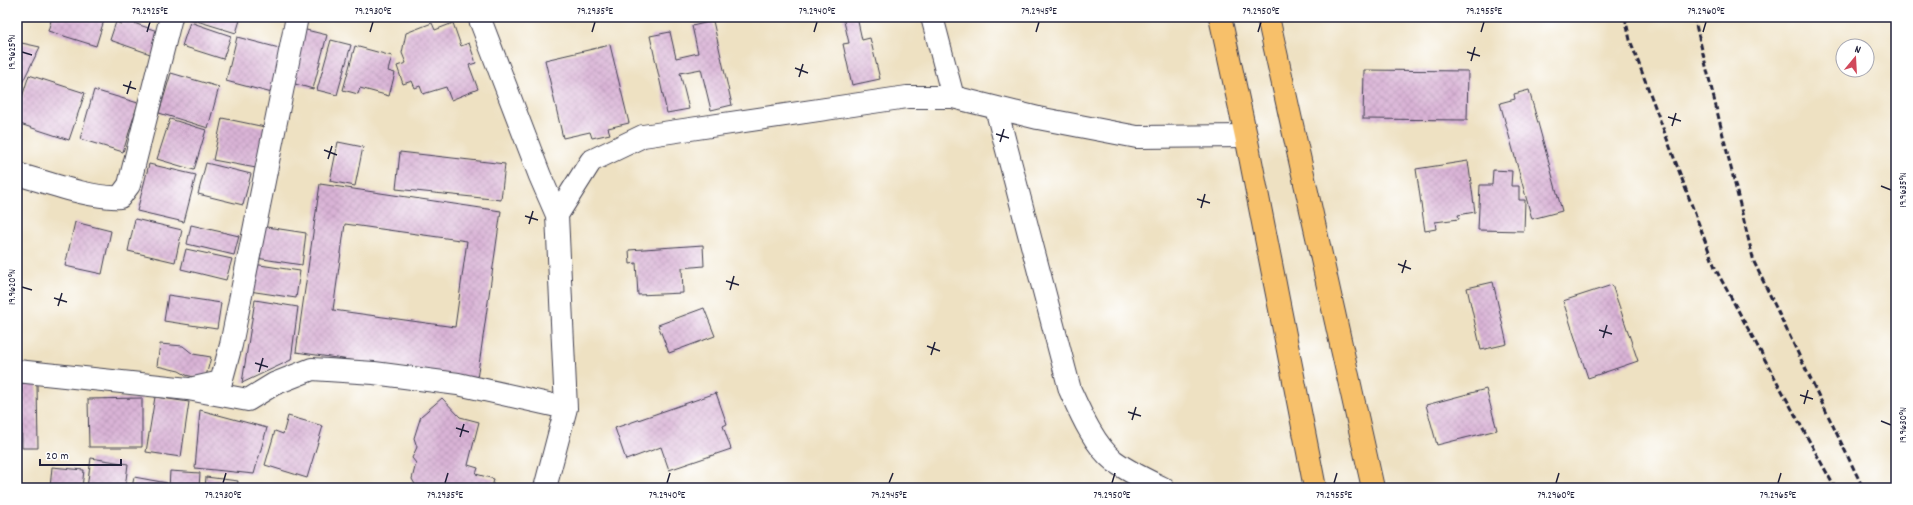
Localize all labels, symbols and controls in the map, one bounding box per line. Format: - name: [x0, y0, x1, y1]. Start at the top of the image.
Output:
- text: 79.2925°E: [132, 5, 168, 19]
- text: 79.2930°E: [355, 5, 392, 19]
- text: 79.2935°E: [577, 5, 613, 19]
- text: 79.2940°E: [799, 5, 836, 19]
- text: 79.2945°E: [1021, 5, 1057, 19]
- text: 79.2950°E: [1243, 5, 1280, 19]
- text: 79.2955°E: [1466, 5, 1502, 19]
- text: 79.2960°E: [1687, 5, 1725, 19]
- text: 19.9625°N: [6, 34, 20, 70]
- north arrow: [1835, 38, 1875, 78]
- text: N: [1852, 42, 1863, 59]
- text: 19.9635°N: [1897, 172, 1911, 208]
- text: 19.9620°N: [6, 269, 20, 305]
- text: 19.9630°N: [1897, 407, 1911, 443]
- scale bar: [40, 441, 121, 467]
- text: 20 m: [46, 448, 69, 465]
- text: 79.2930°E: [205, 489, 242, 503]
- text: 79.2935°E: [427, 489, 463, 503]
- text: 79.2940°E: [649, 489, 686, 503]
- text: 79.2945°E: [871, 489, 907, 503]
- text: 79.2950°E: [1094, 489, 1131, 503]
- text: 79.2955°E: [1316, 489, 1352, 503]
- text: 79.2960°E: [1537, 489, 1575, 503]
- text: 79.2965°E: [1760, 489, 1797, 503]

